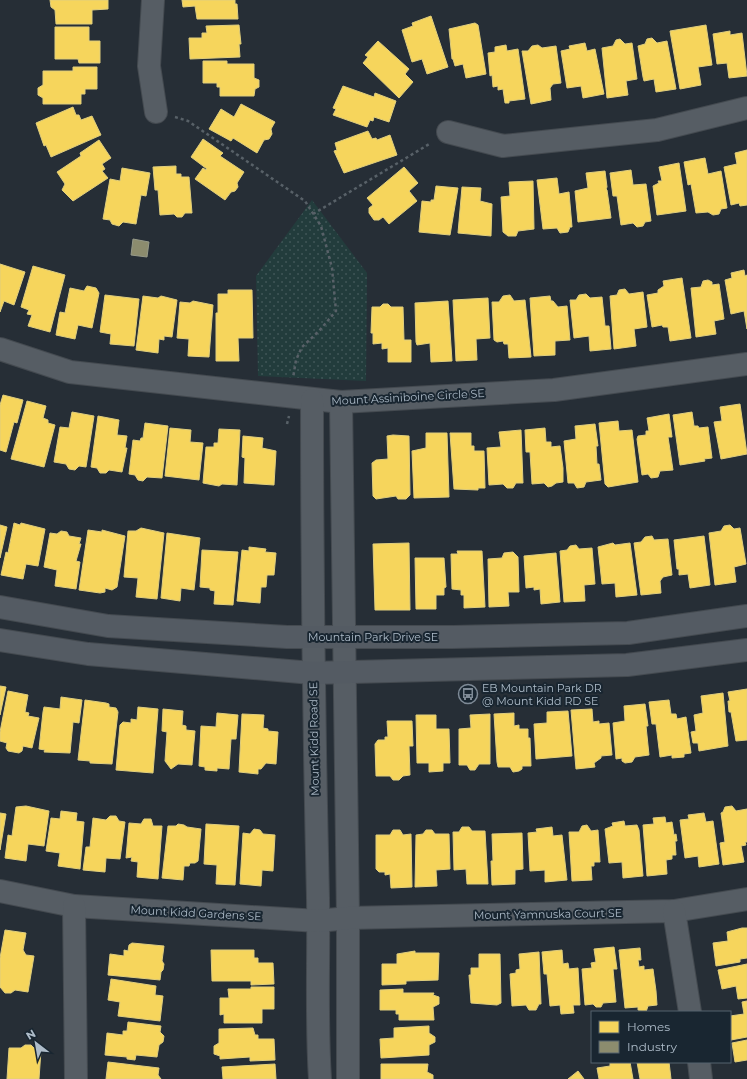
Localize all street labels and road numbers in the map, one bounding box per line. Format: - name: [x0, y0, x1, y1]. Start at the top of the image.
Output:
- street label: Mount Assiniboine Circle SE: [331, 386, 485, 408]
- street label: Mountain Park Drive SE: [308, 630, 438, 644]
- street label: Mount Kidd Road SE: [306, 682, 322, 796]
- street label: Mount Kidd Gardens SE: [130, 903, 262, 923]
- street label: Mount Yamnuska Court SE: [474, 906, 622, 922]

